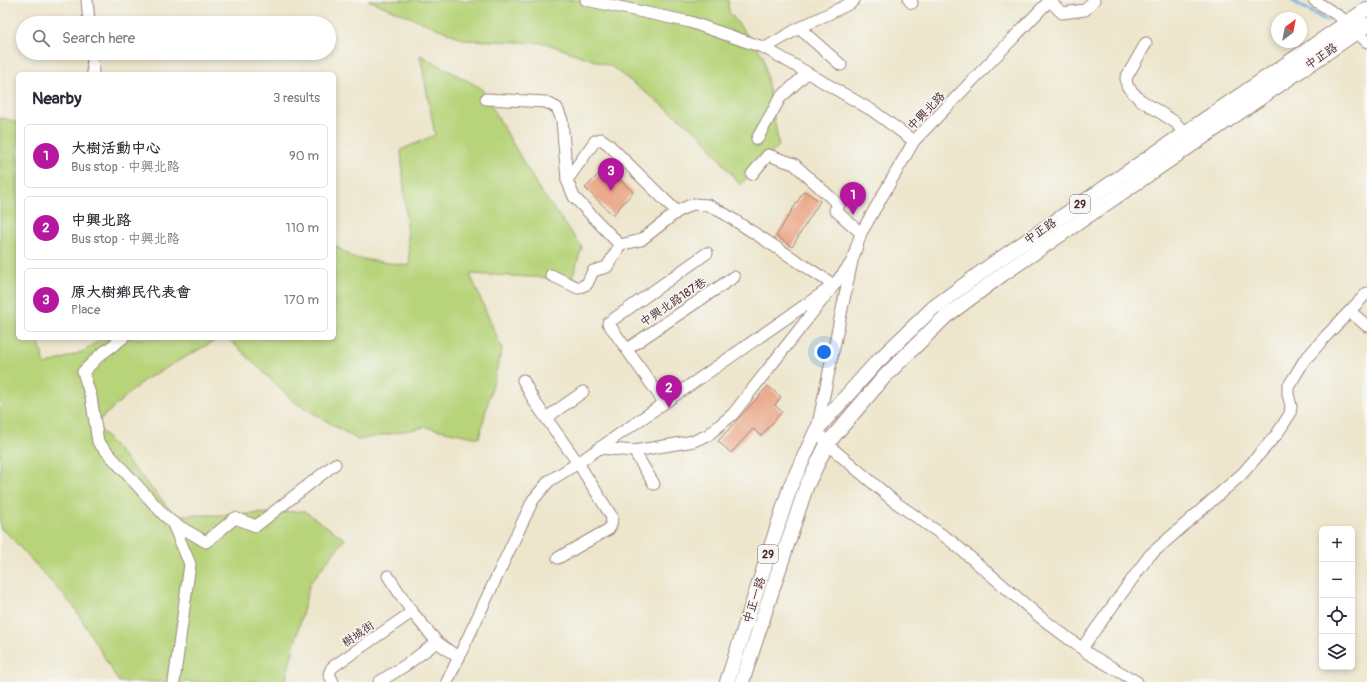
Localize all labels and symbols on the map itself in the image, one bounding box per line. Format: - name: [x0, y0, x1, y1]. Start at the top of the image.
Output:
- north arrow: [1271, 12, 1307, 48]
- street label: 中正路: [1302, 40, 1340, 73]
- street label: 中興北路: [904, 89, 948, 134]
- pin: 3: [598, 158, 624, 191]
- pin: 1: [840, 182, 866, 215]
- road number: 29: [1070, 195, 1090, 213]
- street label: 中正路: [1021, 215, 1059, 248]
- street label: 中興北路187巷: [637, 275, 709, 330]
- your location: [814, 342, 834, 362]
- pin: 2: [656, 375, 682, 408]
- road number: 29: [758, 545, 778, 563]
- street label: 中正一路: [740, 575, 769, 625]
- street label: 樹城街: [339, 618, 377, 651]

